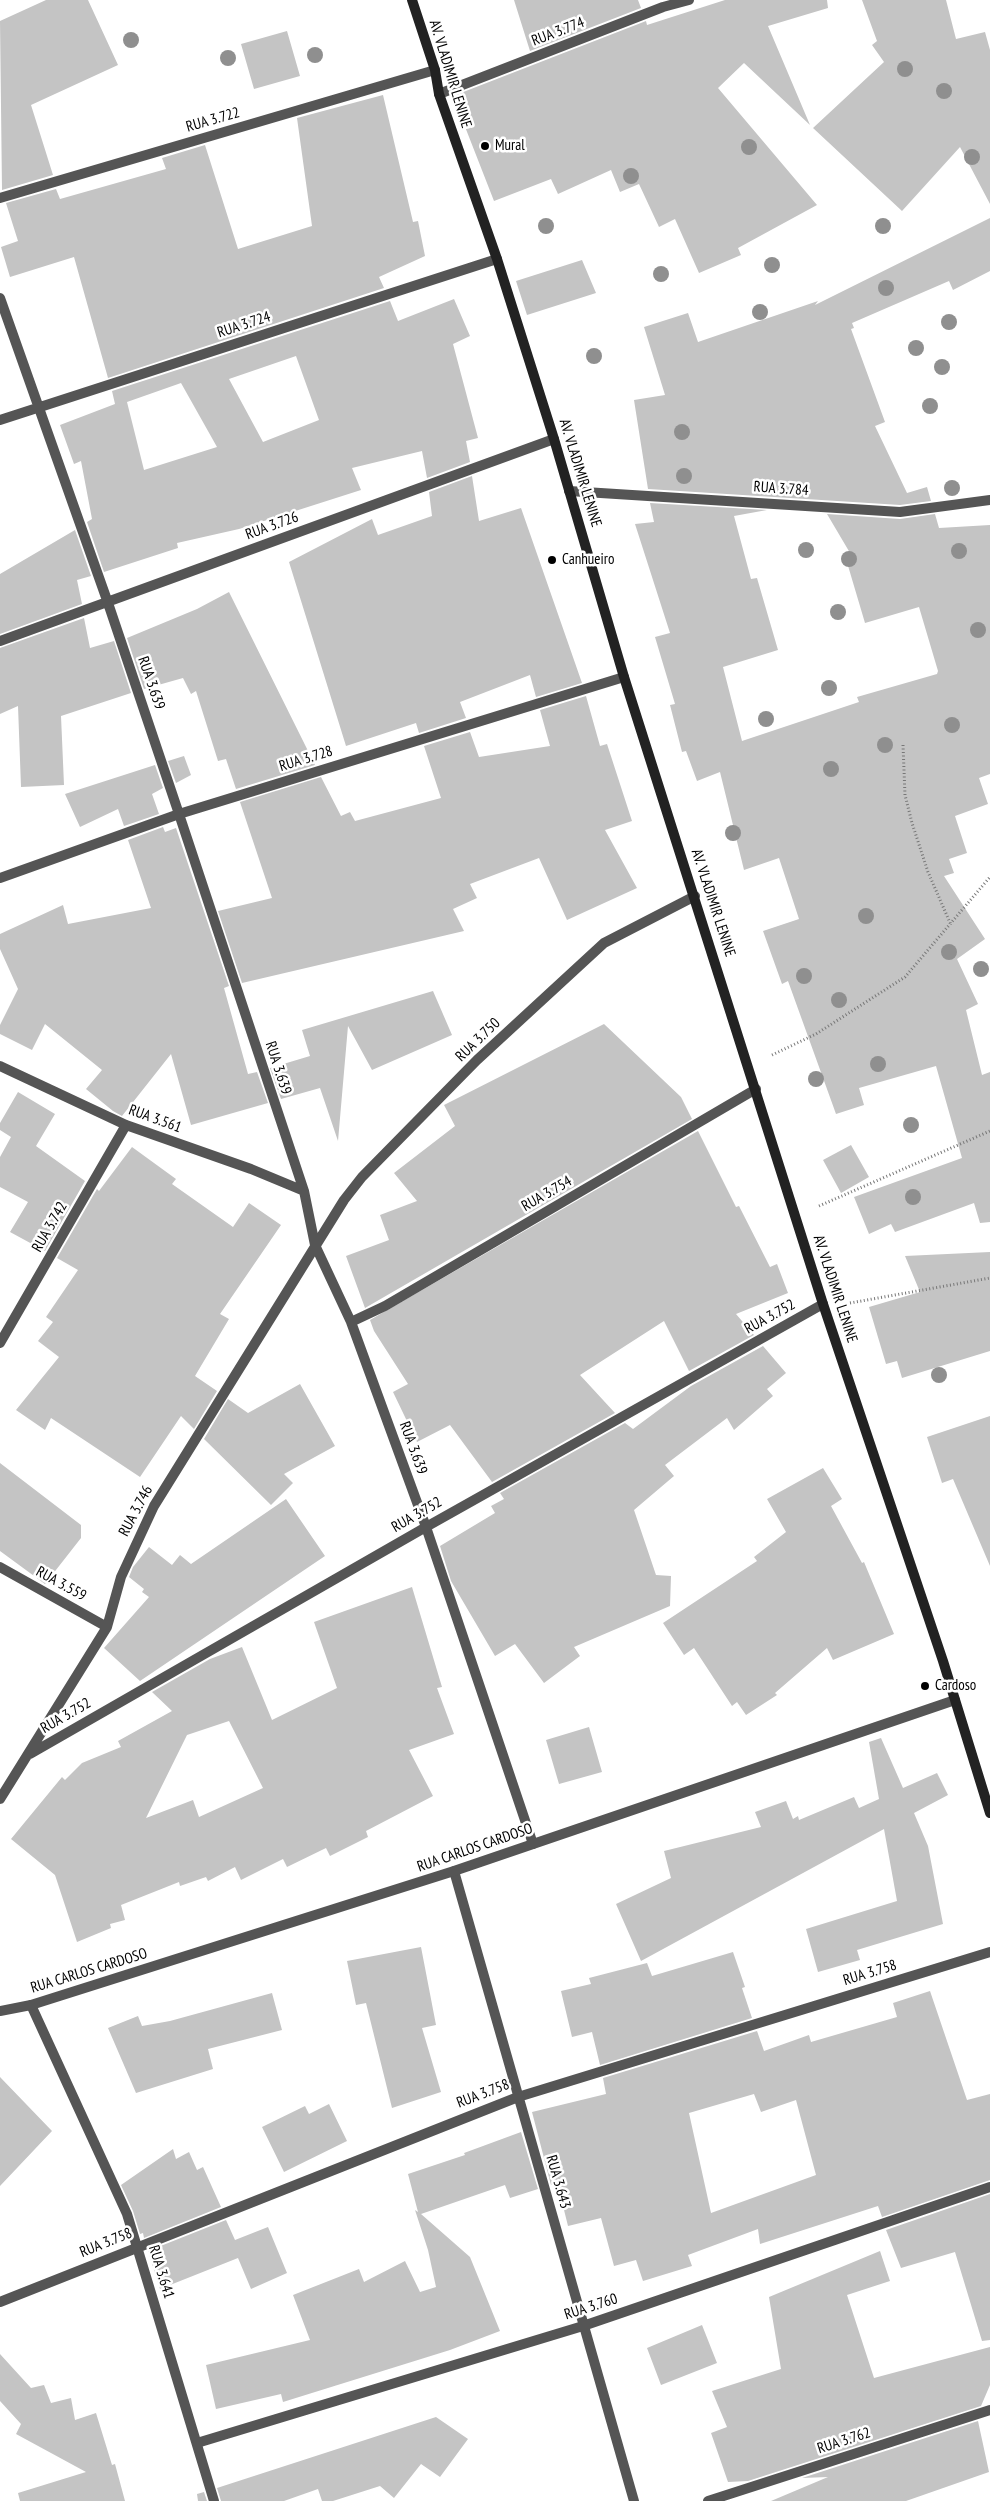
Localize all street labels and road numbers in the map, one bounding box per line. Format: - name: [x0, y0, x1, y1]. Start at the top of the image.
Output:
- street label: RUA 3.774: [529, 14, 587, 50]
- street label: AV. VLADIMIR LENINE: [425, 18, 475, 130]
- street label: RUA 3.722: [184, 104, 242, 136]
- street label: RUA 3.724: [215, 308, 273, 342]
- street label: AV. VLADIMIR LENINE: [555, 417, 605, 529]
- street label: RUA 3.784: [753, 478, 809, 500]
- street label: RUA 3.726: [243, 508, 301, 544]
- street label: RUA 3.639: [134, 654, 168, 712]
- street label: RUA 3.728: [277, 742, 335, 776]
- street label: AV. VLADIMIR LENINE: [687, 847, 739, 959]
- street label: RUA 3.750: [452, 1014, 504, 1066]
- street label: RUA 3.639: [261, 1039, 295, 1097]
- street label: RUA 3.561: [126, 1101, 184, 1137]
- street label: RUA 3.754: [519, 1172, 575, 1216]
- street label: RUA 3.742: [28, 1199, 72, 1255]
- street label: AV. VLADIMIR LENINE: [809, 1233, 861, 1345]
- street label: RUA 3.752: [742, 1296, 798, 1338]
- street label: RUA 3.639: [395, 1419, 431, 1477]
- street label: RUA 3.746: [115, 1483, 157, 1539]
- street label: RUA 3.752: [389, 1493, 445, 1537]
- street label: RUA 3.559: [33, 1563, 89, 1605]
- street label: RUA 3.752: [38, 1694, 94, 1738]
- street label: RUA CARLOS CARDOSO: [415, 1820, 535, 1876]
- street label: RUA CARLOS CARDOSO: [29, 1945, 149, 1997]
- street label: RUA 3.758: [841, 1956, 899, 1990]
- street label: RUA 3.758: [454, 2076, 512, 2112]
- street label: RUA 3.643: [542, 2153, 574, 2211]
- street label: RUA 3.758: [77, 2224, 135, 2262]
- street label: RUA 3.641: [144, 2243, 178, 2301]
- street label: RUA 3.760: [562, 2290, 620, 2324]
- street label: RUA 3.762: [815, 2424, 873, 2458]

